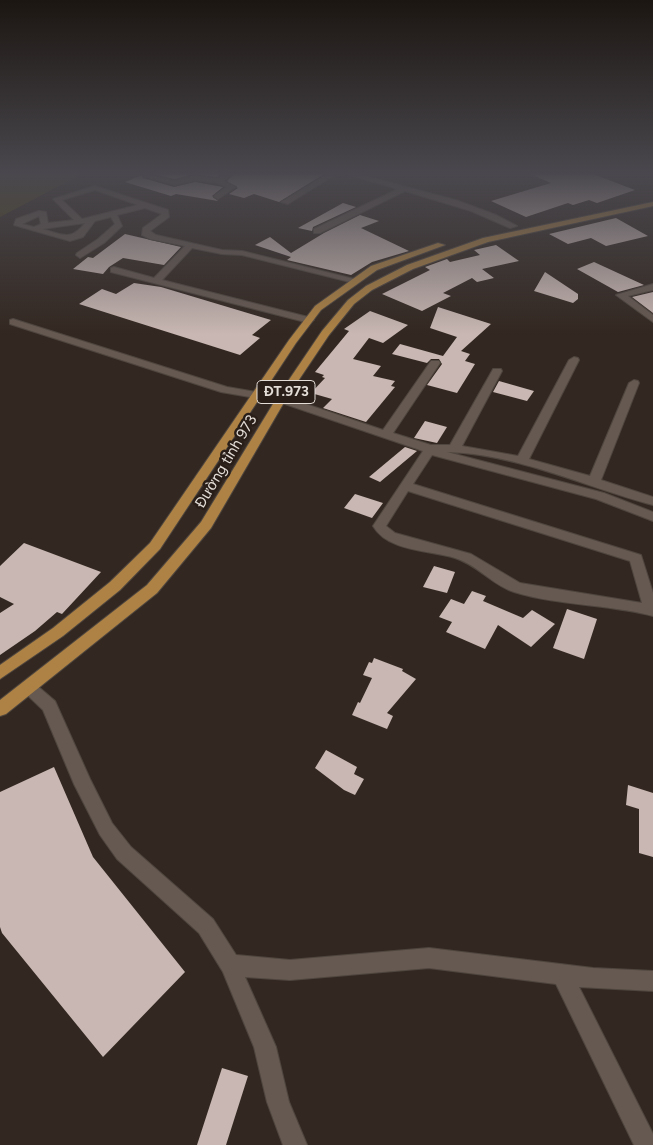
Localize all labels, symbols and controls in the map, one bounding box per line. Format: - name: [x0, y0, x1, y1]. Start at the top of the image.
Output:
- road number: ĐT.973: [257, 381, 315, 404]
- street label: Đường tỉnh 973: [191, 412, 261, 512]

